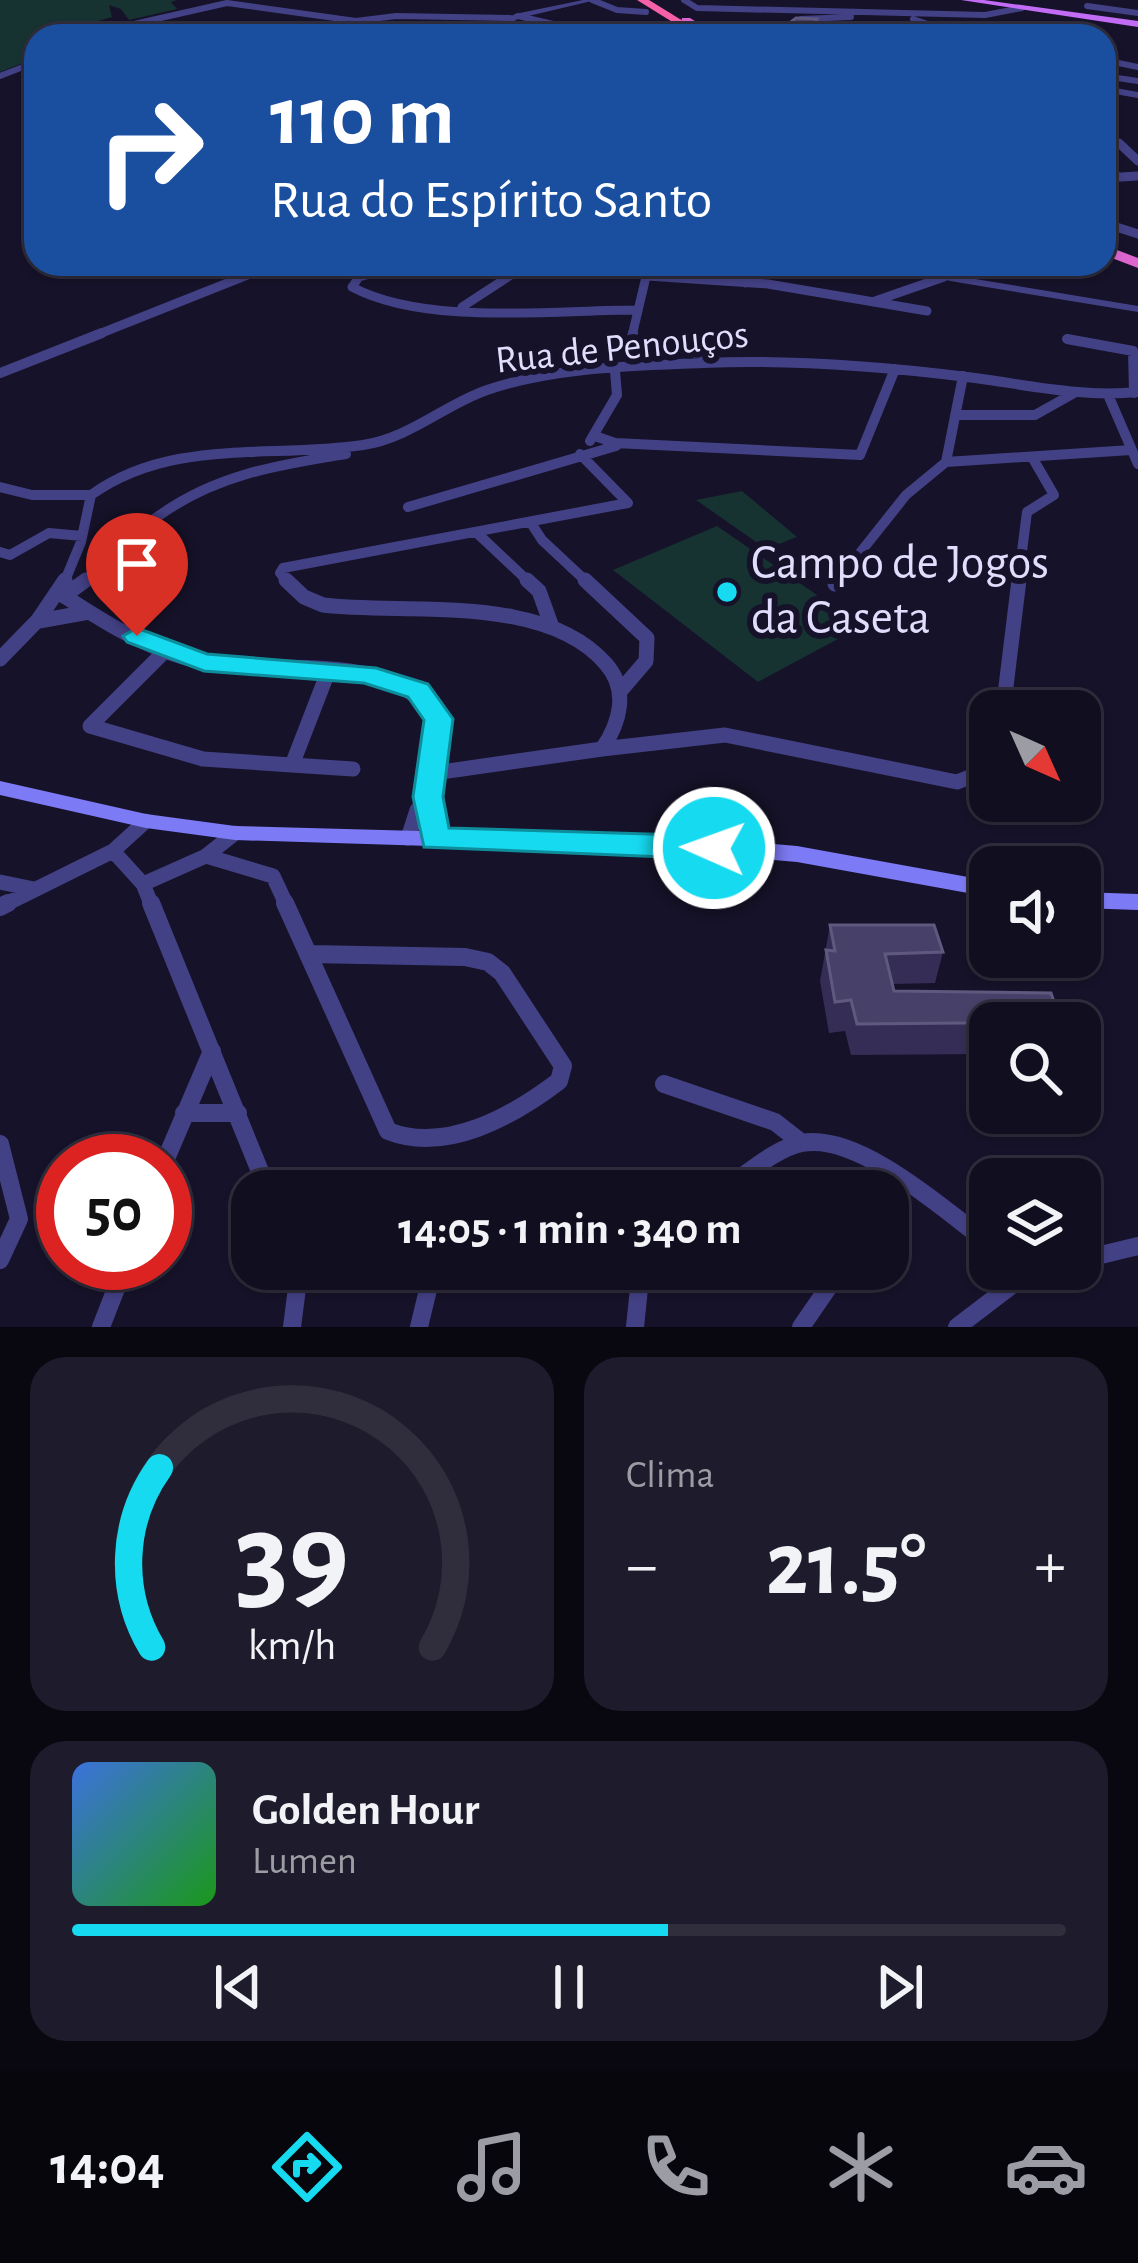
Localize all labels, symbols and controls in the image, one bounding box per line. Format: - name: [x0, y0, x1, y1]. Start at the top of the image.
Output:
- icon: right: [72, 72, 228, 228]
- text: 110 m: [270, 76, 455, 160]
- text: Rua do Espírito Santo: [270, 174, 712, 228]
- street label: Rua de Penouços: [494, 315, 750, 381]
- pin: [86, 513, 188, 636]
- icon: arrive: [104, 531, 170, 597]
- place label: Campo de Jogos da Caseta: [751, 540, 1049, 643]
- marker: Campo de Jogos da Caseta: [714, 579, 740, 605]
- north arrow: [969, 690, 1101, 822]
- map controls: [969, 690, 1101, 1290]
- position arrow: [651, 785, 777, 911]
- button: sound: [969, 846, 1101, 978]
- button: search: [969, 1002, 1101, 1134]
- speed limit sign: 50: [36, 1134, 192, 1290]
- button: layers: [969, 1158, 1101, 1290]
- text: 14:05 · 1 min · 340 m: [398, 1207, 742, 1252]
- text: Clima: [626, 1456, 715, 1495]
- text: 39: [235, 1496, 349, 1621]
- text: 21.5°: [766, 1521, 926, 1611]
- text: −: [626, 1533, 658, 1599]
- text: +: [1034, 1533, 1066, 1599]
- text: km/h: [248, 1625, 336, 1668]
- text: Golden Hour: [252, 1788, 479, 1833]
- text: Lumen: [252, 1842, 357, 1881]
- icon: previous: [205, 1954, 271, 2020]
- icon: pause: [536, 1954, 602, 2020]
- icon: next: [867, 1954, 933, 2020]
- icon: directions: [265, 2125, 349, 2209]
- icon: music: [450, 2125, 534, 2209]
- icon: phone: [634, 2125, 718, 2209]
- icon: climate: [819, 2125, 903, 2209]
- icon: car: [1004, 2125, 1088, 2209]
- text: 14:04: [50, 2140, 165, 2194]

